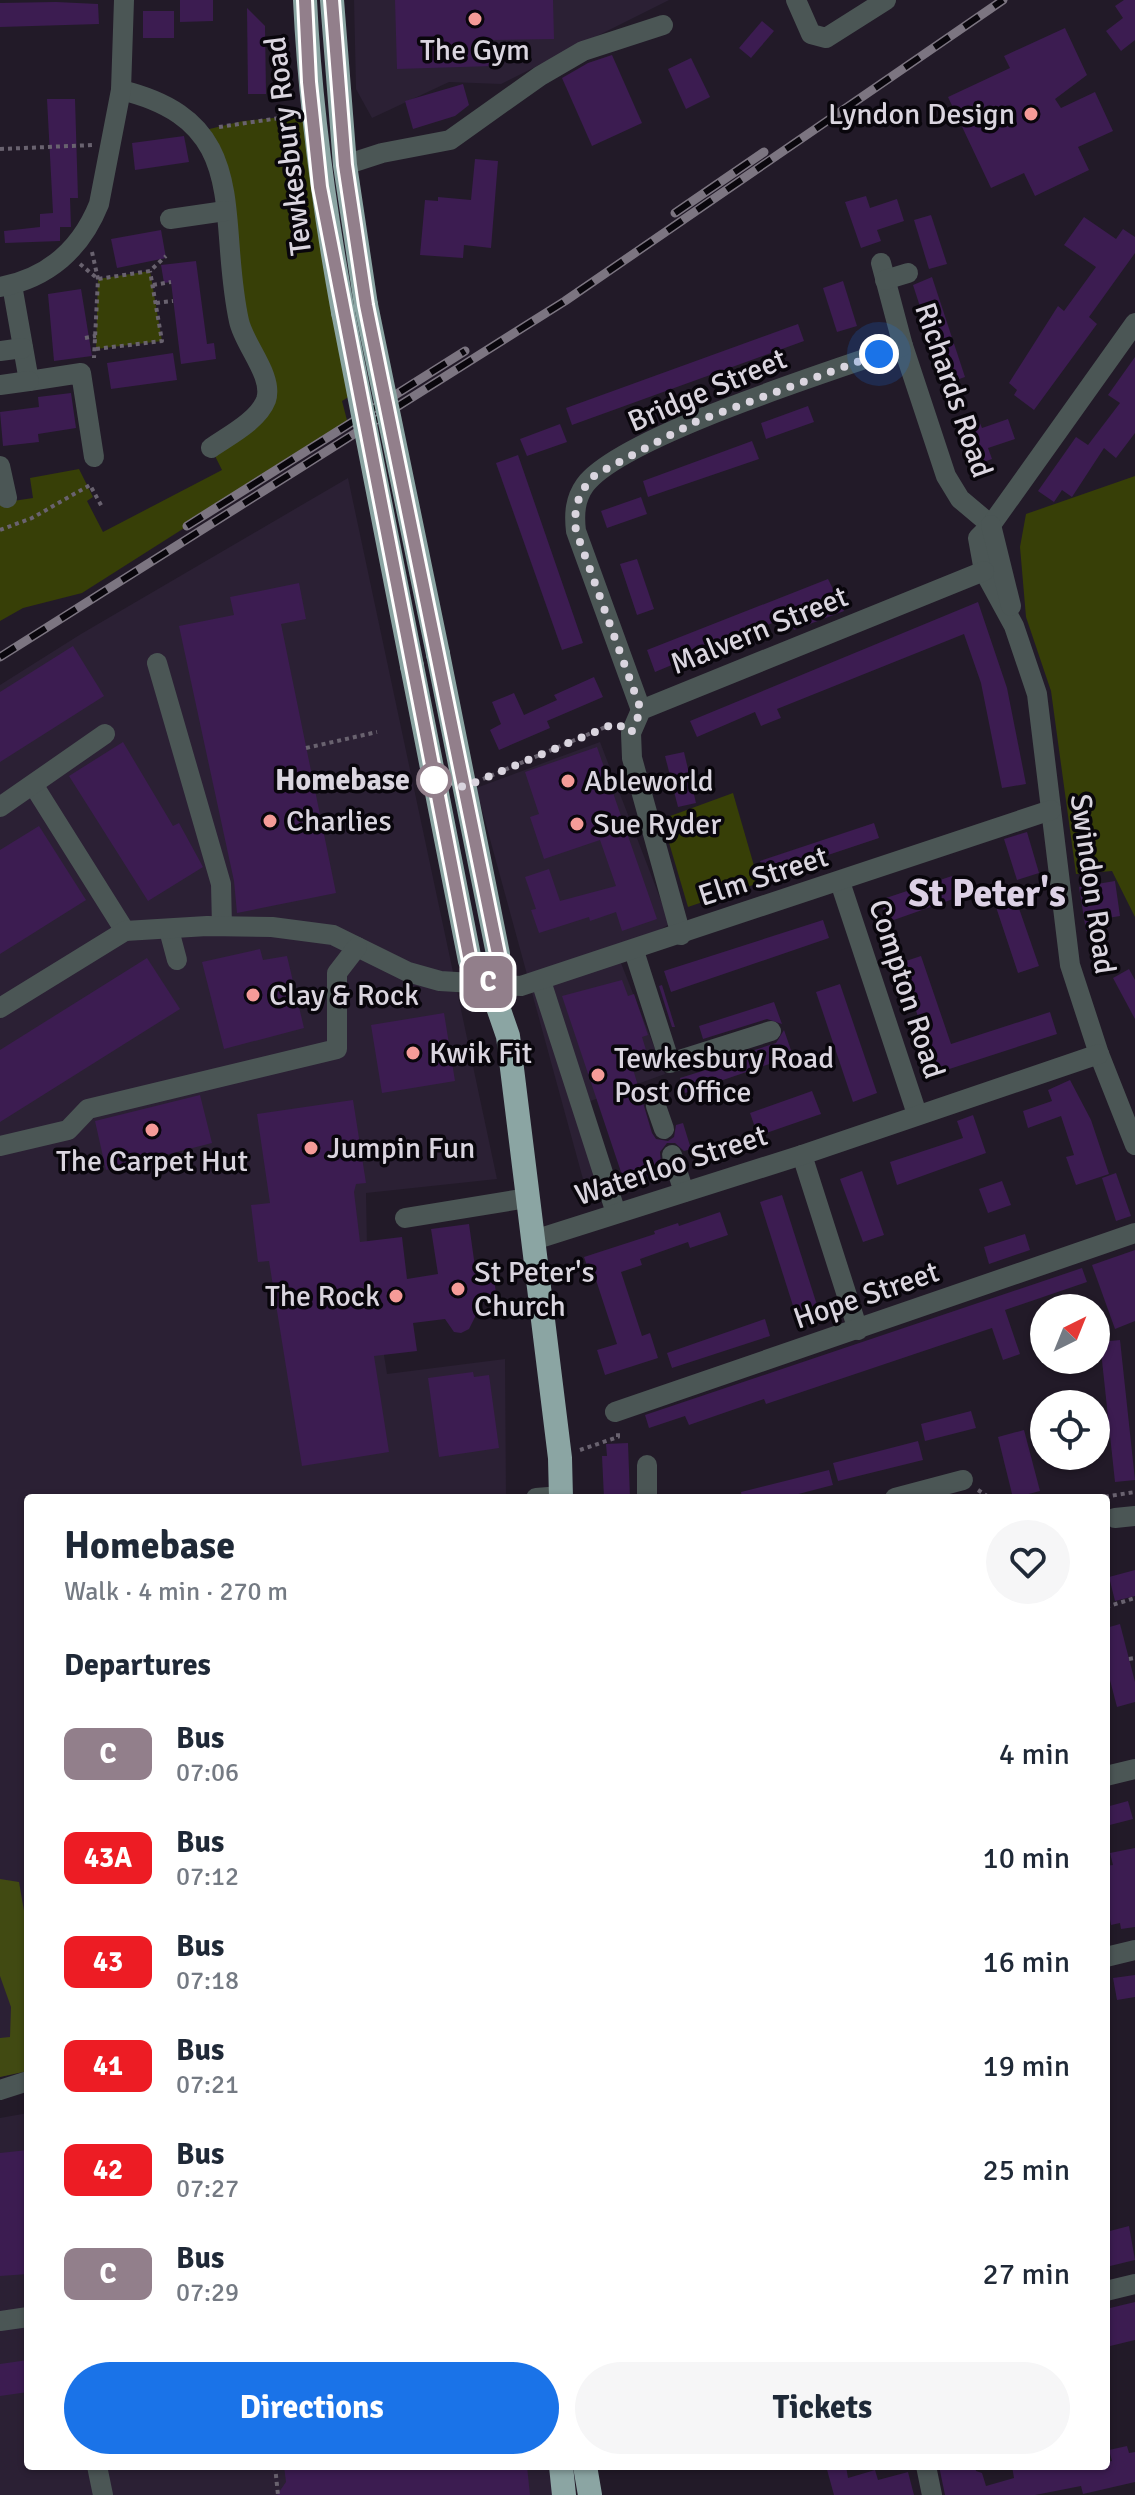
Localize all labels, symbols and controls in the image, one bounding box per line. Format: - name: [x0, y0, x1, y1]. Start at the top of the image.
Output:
- marker: The Gym: [466, 10, 484, 28]
- place label: The Gym: [420, 32, 530, 69]
- street label: Tewkesbury Road: [257, 34, 320, 257]
- place label: Lyndon Design: [828, 96, 1015, 133]
- marker: Lyndon Design: [1022, 105, 1040, 123]
- street label: Richards Road: [906, 298, 1001, 482]
- your location: [859, 334, 899, 374]
- street label: Bridge Street: [622, 340, 792, 440]
- street label: Malvern Street: [665, 578, 853, 683]
- place label: Homebase: [275, 762, 410, 799]
- marker: Homebase: [417, 763, 451, 797]
- place label: Ableworld: [584, 763, 714, 800]
- marker: Ableworld: [559, 772, 577, 790]
- street label: Swindon Road: [1062, 792, 1123, 976]
- place label: Charlies: [286, 803, 392, 840]
- place label: Sue Ryder: [593, 806, 721, 843]
- marker: Charlies: [261, 812, 279, 830]
- marker: Sue Ryder: [568, 815, 586, 833]
- street label: Elm Street: [693, 838, 833, 915]
- district label: St Peter's: [908, 870, 1066, 917]
- street label: Compton Road: [860, 895, 953, 1083]
- line badge: C: [462, 956, 514, 1008]
- text: C: [479, 965, 497, 999]
- place label: Clay & Rock: [269, 977, 419, 1014]
- marker: Clay & Rock: [244, 986, 262, 1004]
- place label: Kwik Fit: [429, 1035, 532, 1072]
- place label: Tewkesbury Road Post Office: [614, 1040, 834, 1111]
- marker: Kwik Fit: [404, 1044, 422, 1062]
- marker: Tewkesbury Road Post Office: [589, 1066, 607, 1084]
- street label: Waterloo Street: [570, 1117, 772, 1214]
- marker: The Carpet Hut: [143, 1121, 161, 1139]
- place label: Jumpin Fun: [327, 1130, 475, 1167]
- marker: Jumpin Fun: [302, 1139, 320, 1157]
- place label: The Carpet Hut: [56, 1143, 248, 1180]
- street label: Hope Street: [789, 1253, 944, 1338]
- place label: St Peter's Church: [474, 1254, 595, 1325]
- place label: The Rock: [265, 1278, 380, 1315]
- marker: St Peter's Church: [449, 1280, 467, 1298]
- marker: The Rock: [387, 1287, 405, 1305]
- north arrow: [1030, 1294, 1110, 1374]
- map controls: [1030, 1294, 1110, 1470]
- button: locate: [1030, 1390, 1110, 1470]
- button: heart: [986, 1520, 1070, 1604]
- text: Homebase: [64, 1522, 235, 1569]
- text: Walk · 4 min · 270 m: [64, 1576, 288, 1608]
- text: Departures: [64, 1647, 211, 1684]
- text: Bus: [176, 1720, 224, 1757]
- text: 4 min: [999, 1736, 1070, 1773]
- text: C: [99, 1737, 117, 1771]
- text: 07:06: [176, 1757, 239, 1789]
- text: Bus: [176, 1824, 224, 1861]
- text: 10 min: [983, 1840, 1070, 1877]
- text: 43A: [84, 1841, 132, 1875]
- text: 07:12: [176, 1861, 239, 1893]
- text: Bus: [176, 1928, 224, 1965]
- text: 16 min: [983, 1944, 1070, 1981]
- text: 43: [93, 1945, 123, 1979]
- text: 07:18: [176, 1965, 239, 1997]
- text: Bus: [176, 2032, 224, 2069]
- text: 19 min: [983, 2048, 1070, 2085]
- text: 41: [93, 2049, 123, 2083]
- text: 07:21: [176, 2069, 239, 2101]
- text: Bus: [176, 2136, 224, 2173]
- text: 25 min: [983, 2152, 1070, 2189]
- text: 42: [93, 2153, 123, 2187]
- text: 07:27: [176, 2173, 239, 2205]
- text: Bus: [176, 2240, 224, 2277]
- text: 27 min: [983, 2256, 1070, 2293]
- text: C: [99, 2257, 117, 2291]
- text: 07:29: [176, 2277, 239, 2309]
- button: Directions: [64, 2362, 559, 2454]
- button: Tickets: [575, 2362, 1070, 2454]

